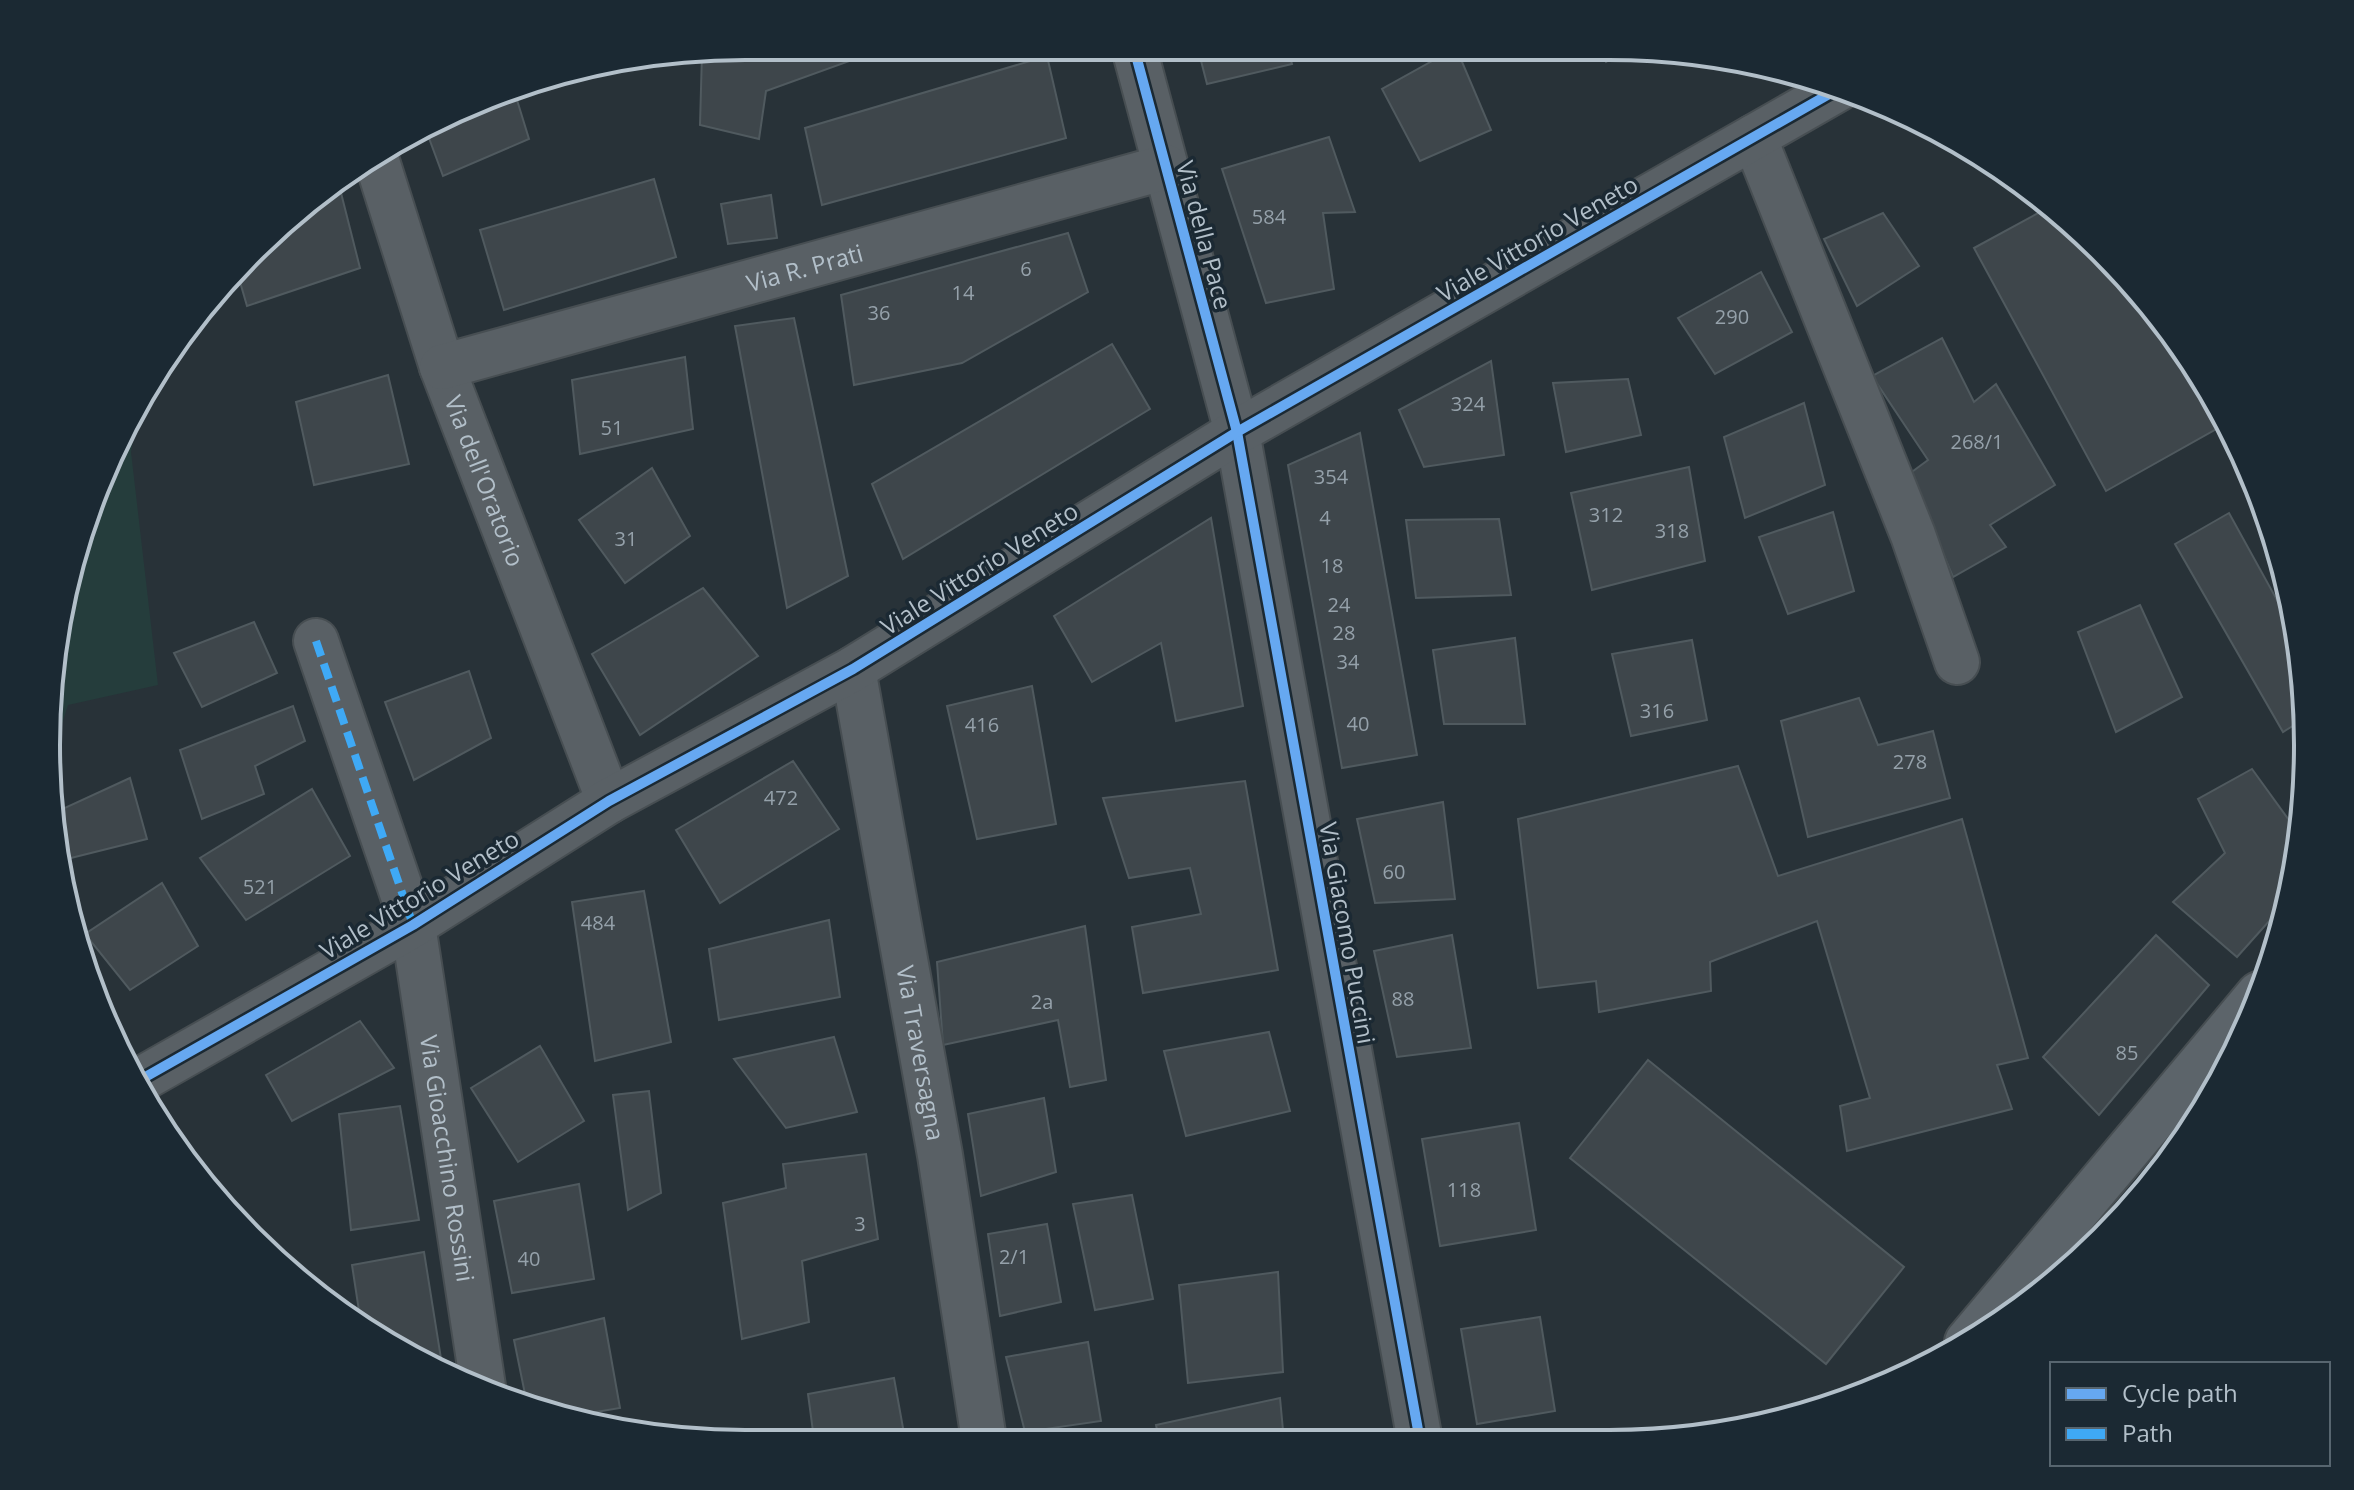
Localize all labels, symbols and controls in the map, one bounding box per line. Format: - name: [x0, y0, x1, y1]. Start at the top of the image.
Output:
- street label: Via della Pace: [1169, 157, 1241, 313]
- street label: Viale Vittorio Veneto: [1430, 167, 1644, 309]
- house number: 584: [1252, 203, 1287, 230]
- street label: Via R. Prati: [742, 235, 866, 299]
- house number: 6: [1020, 255, 1032, 282]
- house number: 14: [952, 279, 975, 306]
- house number: 36: [868, 299, 890, 326]
- house number: 290: [1715, 303, 1749, 330]
- street label: Via dell'Oratorio: [438, 390, 534, 571]
- house number: 324: [1451, 390, 1486, 417]
- house number: 51: [601, 414, 623, 441]
- house number: 268/1: [1950, 428, 2004, 455]
- house number: 354: [1314, 463, 1349, 490]
- street label: Viale Vittorio Veneto: [874, 494, 1084, 642]
- house number: 312: [1589, 501, 1623, 528]
- house number: 4: [1319, 504, 1331, 531]
- house number: 318: [1655, 517, 1689, 544]
- house number: 31: [615, 525, 637, 552]
- house number: 18: [1321, 552, 1343, 579]
- house number: 24: [1328, 591, 1351, 618]
- house number: 28: [1333, 619, 1355, 646]
- house number: 34: [1337, 648, 1360, 675]
- house number: 316: [1640, 697, 1674, 724]
- house number: 40: [1347, 710, 1369, 737]
- house number: 416: [965, 711, 999, 738]
- house number: 278: [1893, 748, 1927, 775]
- house number: 472: [764, 784, 798, 811]
- street label: Via Giacomo Puccini: [1312, 820, 1384, 1046]
- street label: Viale Vittorio Veneto: [313, 821, 525, 967]
- house number: 60: [1383, 858, 1405, 885]
- house number: 521: [243, 873, 277, 900]
- house number: 484: [581, 909, 616, 936]
- street label: Via Traversagna: [890, 963, 954, 1143]
- house number: 88: [1392, 985, 1414, 1012]
- house number: 2a: [1031, 988, 1053, 1015]
- street label: Via Gioacchino Rossini: [413, 1032, 483, 1284]
- house number: 85: [2116, 1039, 2138, 1066]
- house number: 118: [1447, 1176, 1481, 1203]
- house number: 3: [854, 1210, 866, 1237]
- house number: 2/1: [999, 1243, 1029, 1270]
- house number: 40: [518, 1245, 540, 1272]
- legend: [2050, 1362, 2330, 1466]
- text: Cycle path: [2122, 1376, 2238, 1409]
- text: Path: [2122, 1416, 2173, 1449]

